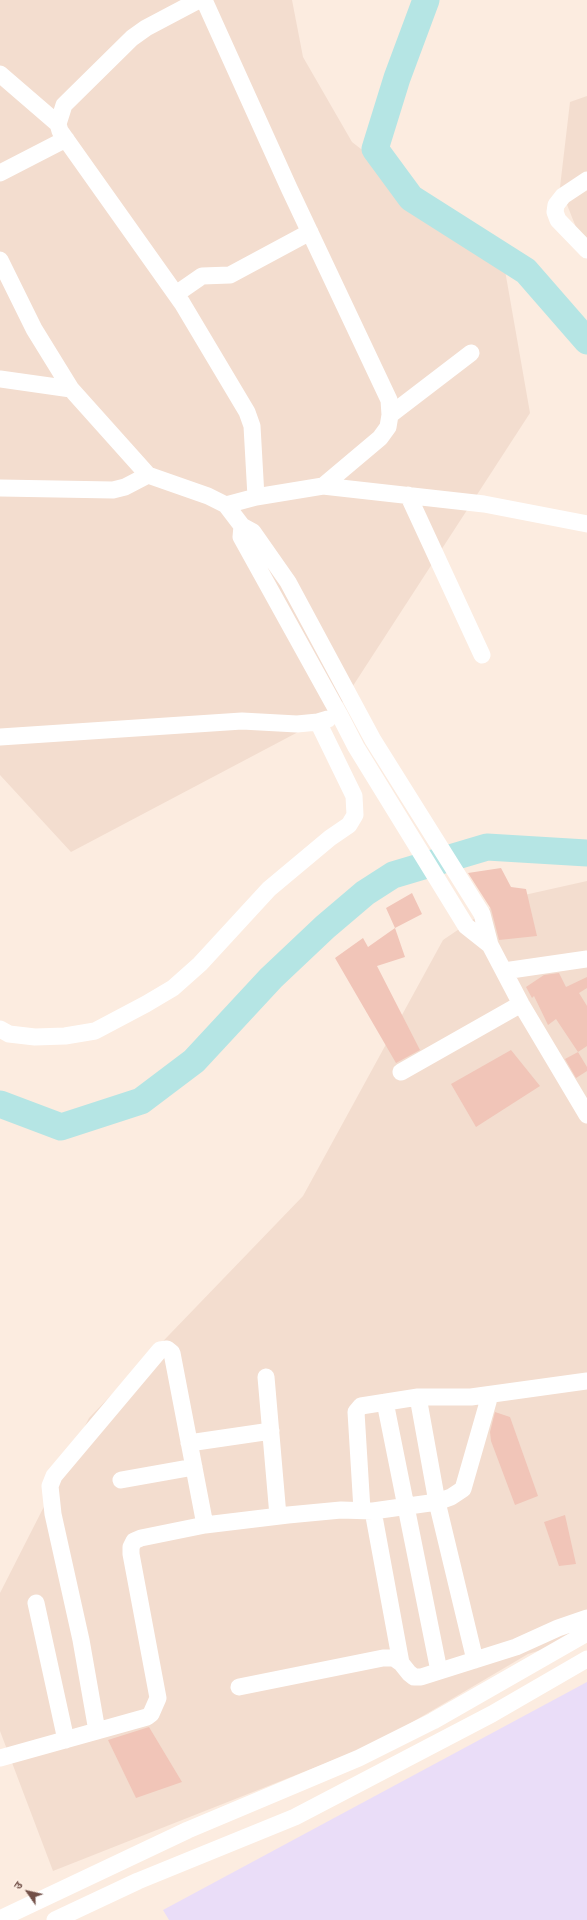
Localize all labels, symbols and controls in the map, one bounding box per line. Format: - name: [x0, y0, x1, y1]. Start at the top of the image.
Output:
- north arrow: [8, 1872, 48, 1912]
- text: उ: [10, 1879, 25, 1891]

